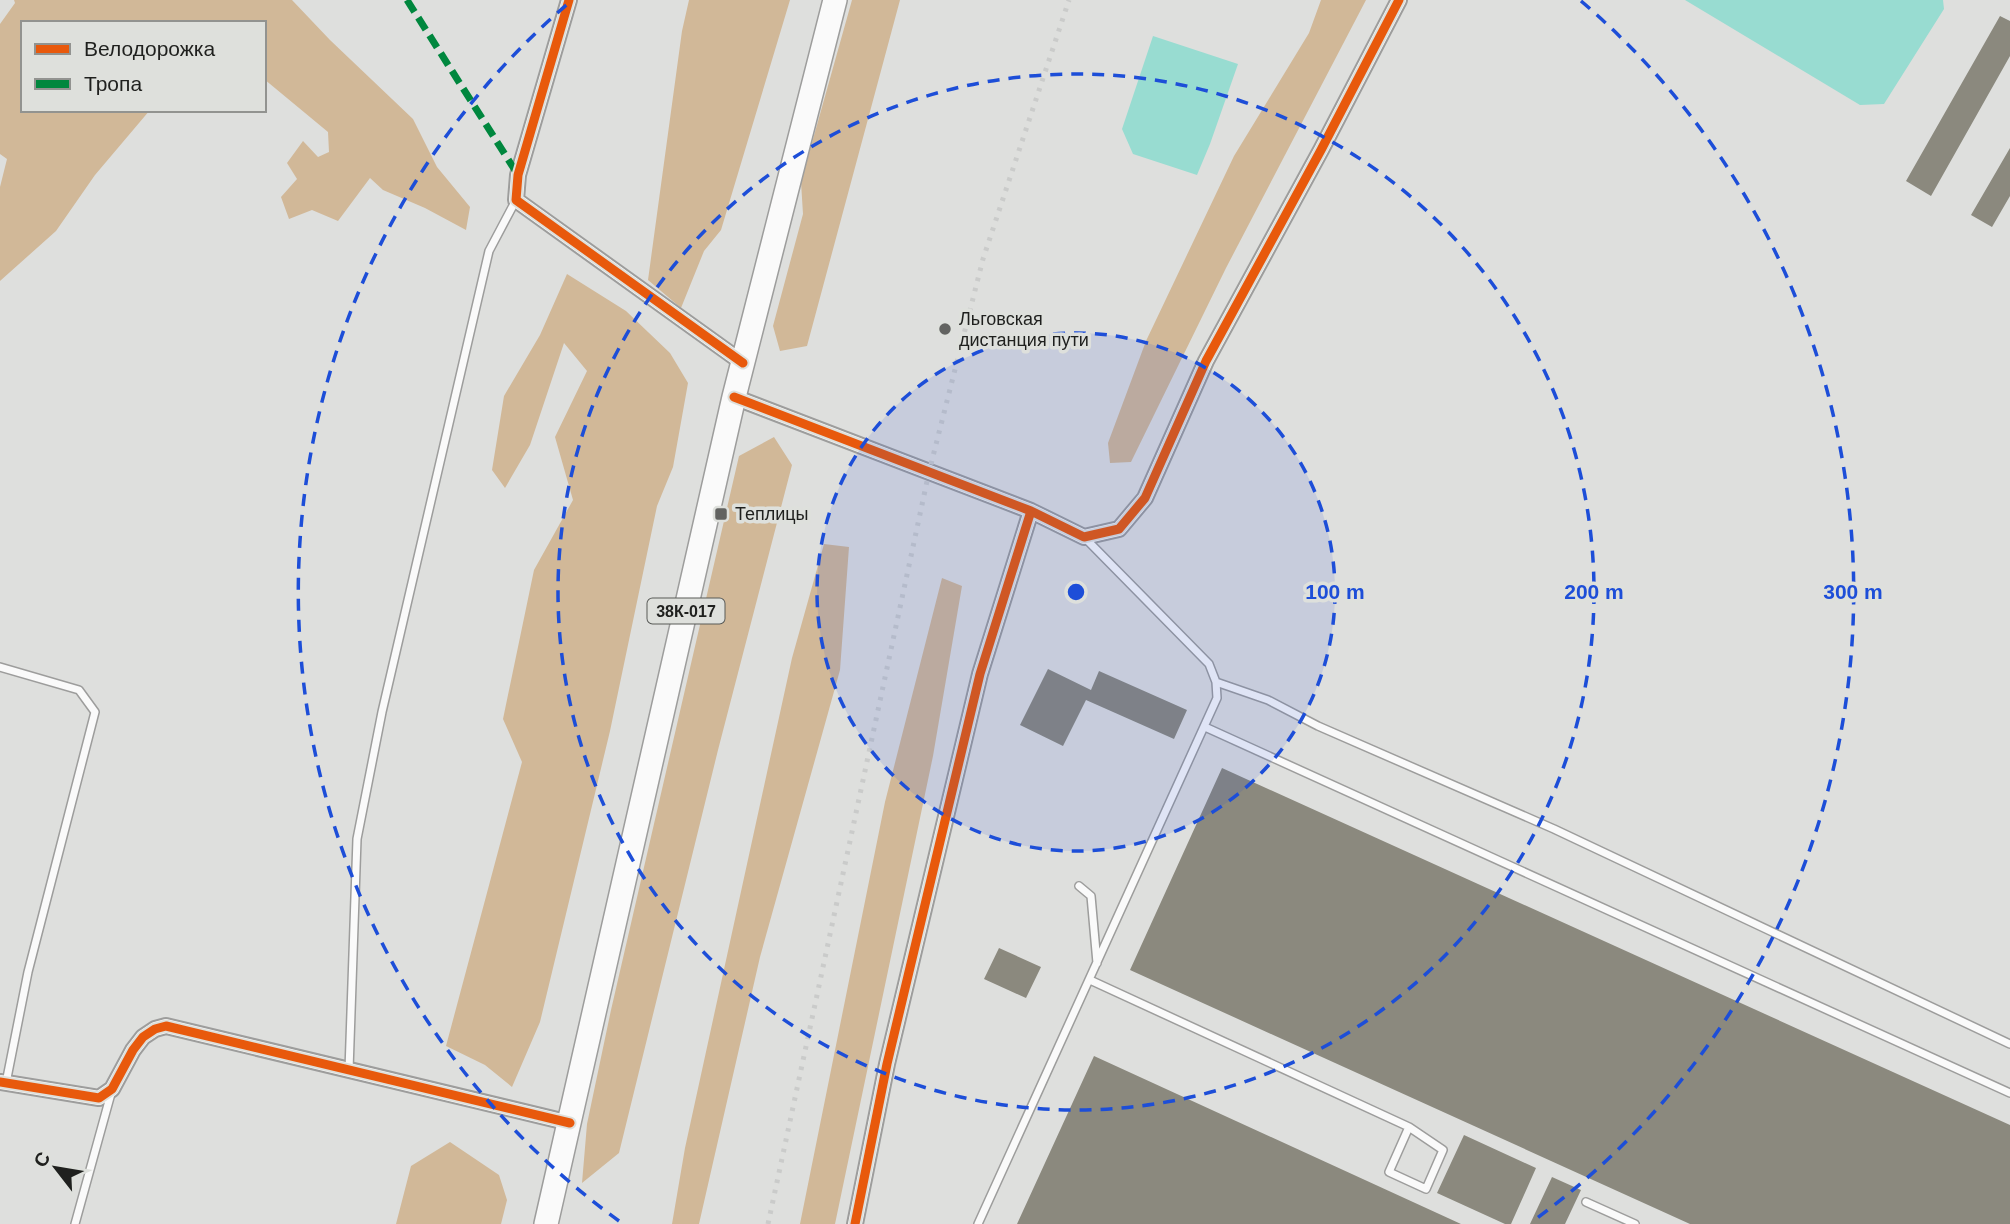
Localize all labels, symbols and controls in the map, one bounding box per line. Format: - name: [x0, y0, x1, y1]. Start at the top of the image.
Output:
- legend: [21, 21, 266, 112]
- text: Велодорожка: [84, 37, 215, 60]
- text: Тропа: [84, 72, 142, 95]
- place label: Льговская дистанция пути: [959, 309, 1089, 350]
- marker: Льговская дистанция пути: [937, 321, 953, 337]
- place label: Теплицы: [735, 504, 809, 524]
- marker: Теплицы: [713, 506, 729, 522]
- centre of rings: [1064, 580, 1088, 604]
- text: 100 m: [1305, 580, 1365, 603]
- text: 200 m: [1564, 580, 1624, 603]
- text: 300 m: [1823, 580, 1883, 603]
- road number: 38К-017: [648, 598, 724, 624]
- north arrow: [21, 1133, 91, 1203]
- text: С: [29, 1148, 55, 1171]

